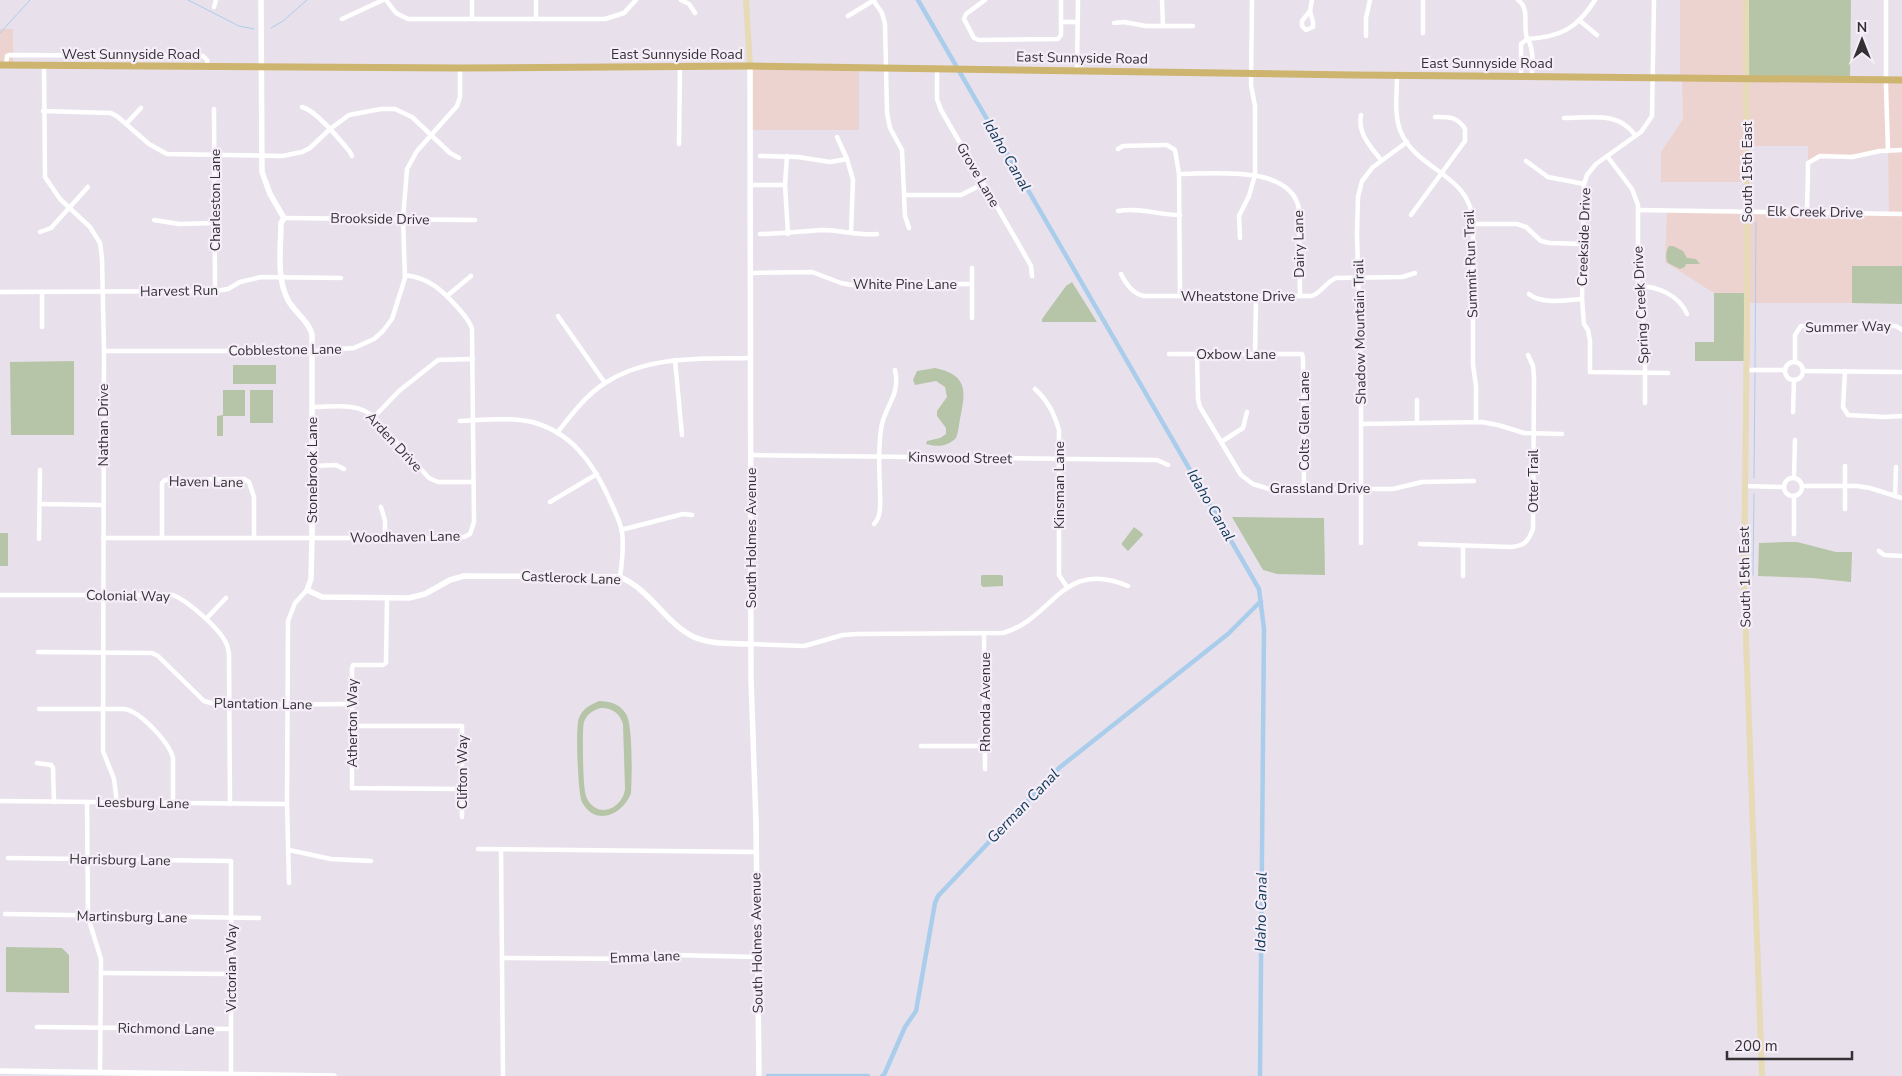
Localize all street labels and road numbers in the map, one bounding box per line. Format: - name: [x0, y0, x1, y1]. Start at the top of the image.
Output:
- street label: West Sunnyside Road: [62, 45, 200, 64]
- street label: East Sunnyside Road: [611, 45, 743, 64]
- street label: East Sunnyside Road: [1016, 47, 1148, 69]
- street label: East Sunnyside Road: [1421, 54, 1553, 73]
- street label: South 15th East: [1738, 121, 1757, 223]
- street label: Grove Lane: [952, 139, 1004, 211]
- street label: Charleston Lane: [206, 149, 225, 251]
- street label: Creekside Drive: [1573, 187, 1595, 287]
- street label: Elk Creek Drive: [1767, 202, 1863, 222]
- street label: Brookside Drive: [330, 209, 430, 229]
- street label: Summit Run Trail: [1460, 209, 1482, 318]
- street label: Dairy Lane: [1289, 210, 1309, 278]
- street label: Spring Creek Drive: [1628, 246, 1654, 364]
- street label: Shadow Mountain Trail: [1349, 259, 1371, 405]
- street label: White Pine Lane: [853, 275, 957, 294]
- street label: Harvest Run: [140, 281, 218, 301]
- street label: Wheatstone Drive: [1181, 287, 1295, 306]
- street label: Summer Way: [1805, 317, 1892, 337]
- street label: Cobblestone Lane: [228, 340, 342, 360]
- street label: Oxbow Lane: [1196, 345, 1276, 364]
- street label: Colts Glen Lane: [1295, 371, 1314, 471]
- street label: Nathan Drive: [94, 384, 113, 466]
- street label: Arden Drive: [361, 408, 427, 476]
- street label: Stonebrook Lane: [303, 417, 322, 523]
- street label: Kinsman Lane: [1050, 441, 1069, 529]
- street label: Kinswood Street: [908, 448, 1012, 468]
- street label: Otter Trail: [1524, 448, 1543, 513]
- street label: South Holmes Avenue: [742, 468, 761, 608]
- street label: Haven Lane: [169, 472, 243, 492]
- street label: Grassland Drive: [1270, 479, 1370, 498]
- street label: South 15th East: [1735, 526, 1755, 628]
- street label: Woodhaven Lane: [350, 527, 460, 547]
- street label: Castlerock Lane: [521, 567, 621, 589]
- street label: Colonial Way: [86, 586, 171, 606]
- street label: Rhonda Avenue: [976, 652, 995, 752]
- street label: Atherton Way: [343, 678, 362, 768]
- street label: Plantation Lane: [214, 694, 312, 714]
- street label: Clifton Way: [453, 734, 472, 809]
- street label: Leesburg Lane: [97, 793, 189, 813]
- street label: Harrisburg Lane: [69, 850, 171, 870]
- street label: South Holmes Avenue: [746, 872, 768, 1014]
- street label: Martinsburg Lane: [76, 907, 188, 927]
- street label: Victorian Way: [222, 923, 241, 1013]
- street label: Emma lane: [610, 946, 680, 968]
- street label: Richmond Lane: [117, 1019, 215, 1039]

